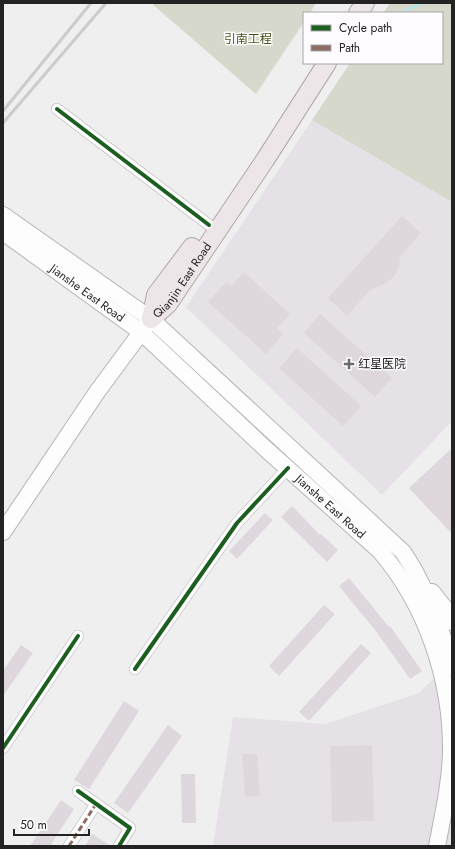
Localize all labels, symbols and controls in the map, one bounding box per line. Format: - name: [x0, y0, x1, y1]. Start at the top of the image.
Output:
- legend: [303, 12, 443, 64]
- text: Cycle path: [339, 19, 392, 37]
- park label: 引南工程: [224, 30, 272, 48]
- text: Path: [339, 39, 360, 57]
- street label: Qianjin East Road: [149, 239, 216, 323]
- street label: Jianshe East Road: [44, 259, 128, 326]
- place label: 红星医院: [358, 355, 406, 373]
- marker: 红星医院: [343, 358, 355, 370]
- street label: Jianshe East Road: [290, 469, 369, 543]
- scale bar: [14, 811, 89, 837]
- text: 50 m: [20, 816, 47, 834]

